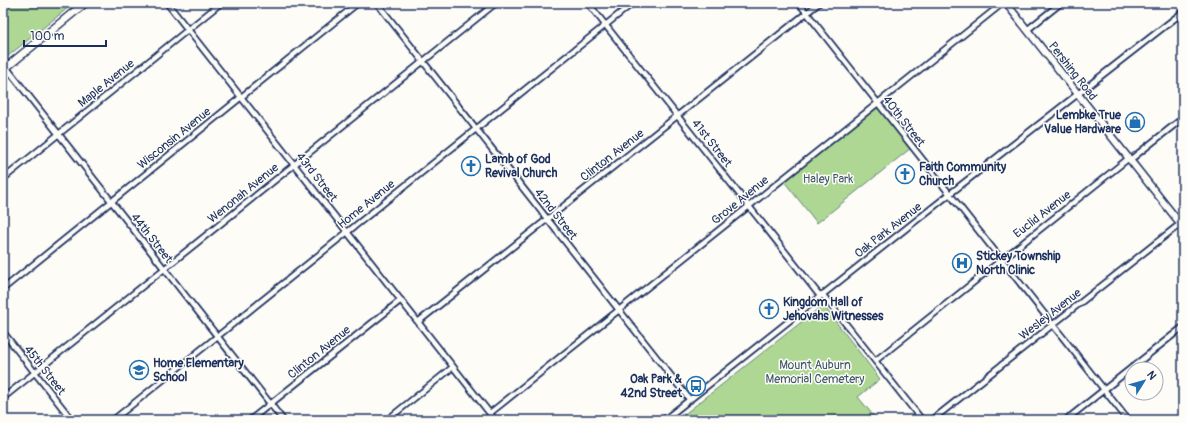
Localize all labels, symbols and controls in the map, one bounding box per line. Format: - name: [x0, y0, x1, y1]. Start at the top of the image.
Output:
- scale bar: [24, 22, 106, 48]
- text: 100 m: [30, 29, 65, 44]
- street label: Pershing Road: [1045, 39, 1100, 104]
- street label: Maple Avenue: [75, 56, 138, 111]
- street label: 40th Street: [879, 93, 928, 150]
- street label: Wisconsin Avenue: [134, 104, 214, 173]
- place label: Lembke True Value Hardware: [1044, 108, 1122, 137]
- shop icon: Lembke True Value Hardware: [1124, 111, 1146, 133]
- street label: 41st Street: [688, 116, 735, 171]
- street label: Clinton Avenue: [578, 126, 647, 185]
- street label: 43rd Street: [293, 150, 341, 205]
- place label: Lamb of God Revival Church: [485, 152, 558, 181]
- church icon: Lamb of God Revival Church: [460, 155, 482, 177]
- street label: Wenonah Avenue: [205, 160, 282, 227]
- place label: Faith Community Church: [919, 160, 1007, 189]
- church icon: Faith Community Church: [894, 163, 916, 185]
- park label: Haley Park: [803, 172, 853, 187]
- street label: Grove Avenue: [709, 173, 772, 228]
- street label: Home Avenue: [334, 177, 398, 232]
- street label: 42nd Street: [531, 185, 581, 243]
- street label: Euclid Avenue: [1011, 187, 1074, 241]
- street label: Oak Park Avenue: [852, 199, 925, 261]
- street label: 44th Street: [127, 210, 176, 267]
- place label: Stickey Township North Clinic: [976, 249, 1061, 278]
- hospital icon: Stickey Township North Clinic: [951, 252, 973, 274]
- street label: Wesley Avenue: [1016, 285, 1085, 343]
- place label: Kingdom Hall of Jehovahs Witnesses: [783, 295, 884, 324]
- church icon: Kingdom Hall of Jehovahs Witnesses: [758, 298, 780, 320]
- street label: Clinton Avenue: [285, 322, 354, 382]
- street label: 45th Street: [21, 342, 69, 398]
- place label: Home Elementary School: [153, 356, 244, 385]
- park label: Mount Auburn Memorial Cemetery: [766, 358, 864, 387]
- school or university icon: Home Elementary School: [128, 359, 150, 381]
- north arrow: [1124, 361, 1164, 401]
- text: N: [1144, 368, 1159, 383]
- place label: Oak Park & 42nd Street: [620, 372, 683, 401]
- bus stop icon: Oak Park & 42nd Street: [685, 375, 707, 397]

